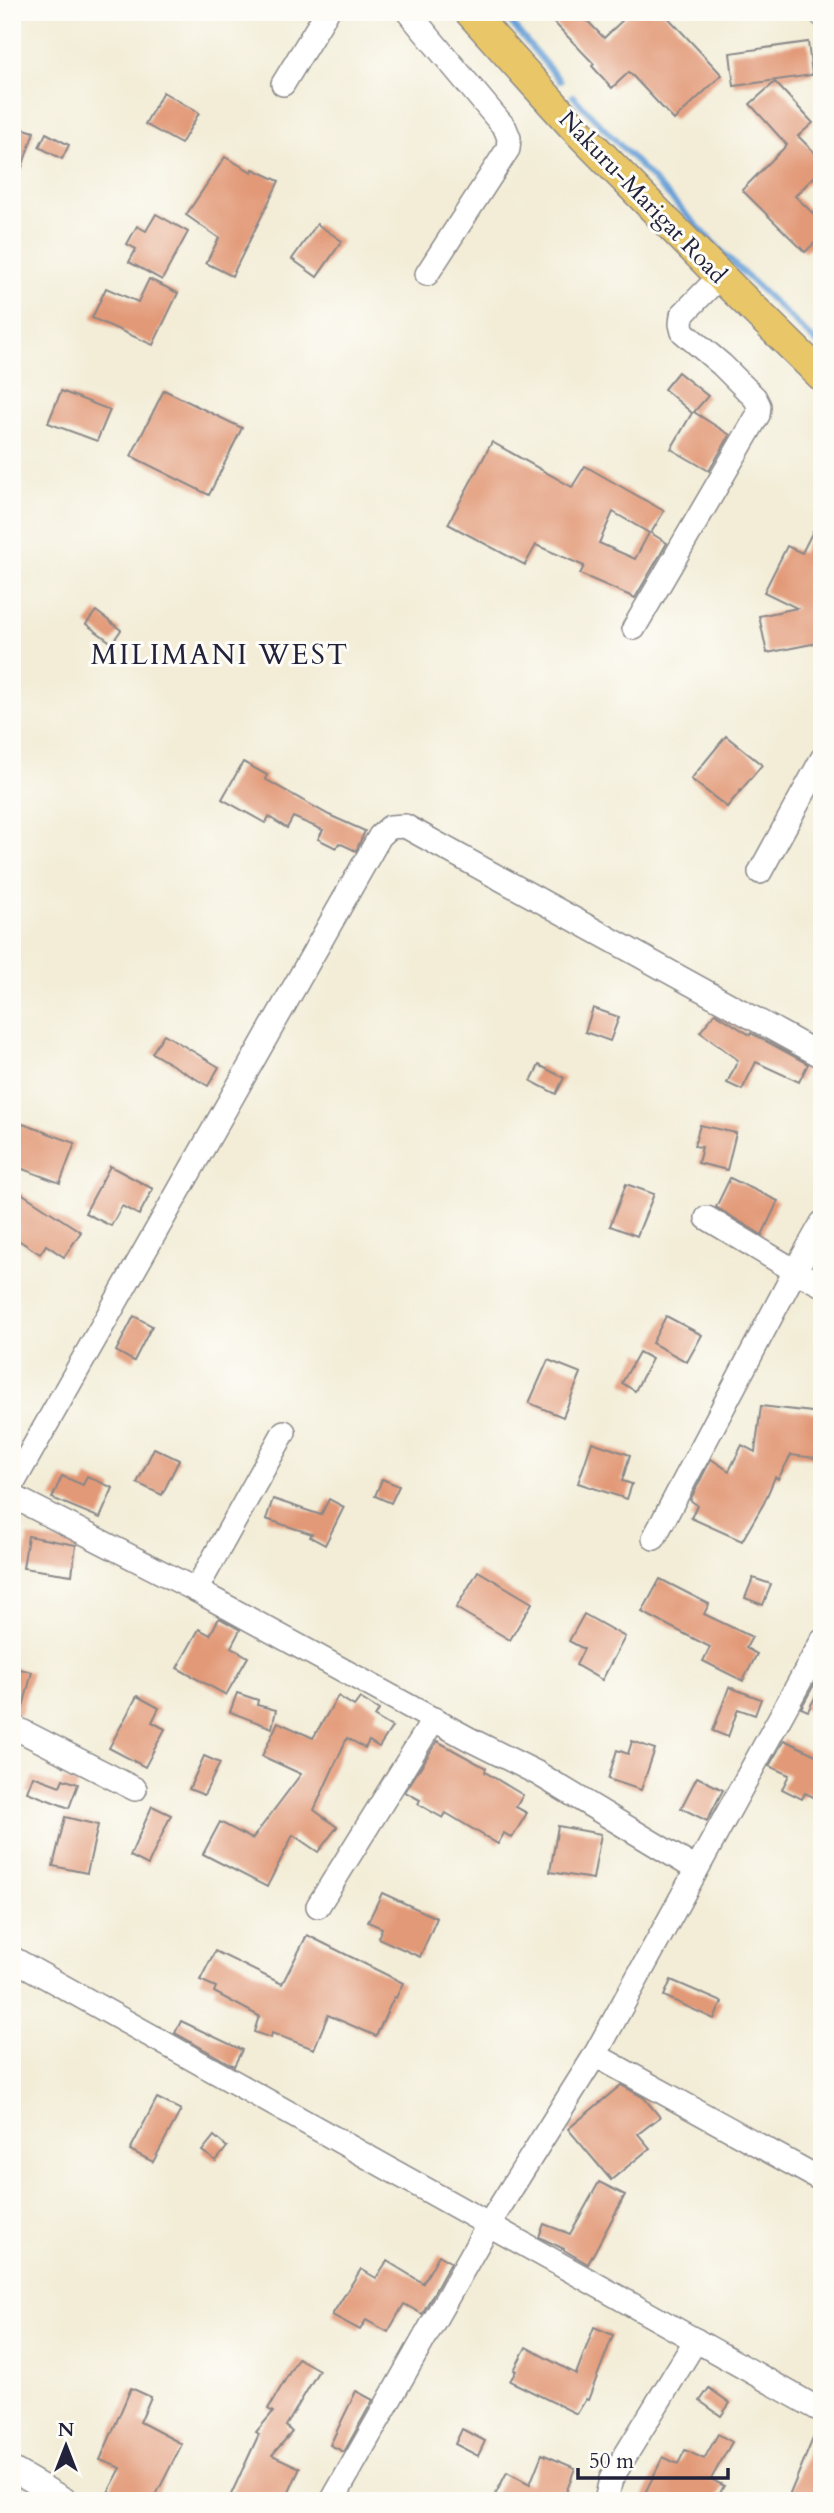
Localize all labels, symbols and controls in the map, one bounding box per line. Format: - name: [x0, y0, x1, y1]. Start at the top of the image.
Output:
- street label: Nakuru-Marigat Road: [551, 104, 734, 291]
- district label: MILIMANI WEST: [91, 636, 349, 674]
- north arrow: [32, 2412, 102, 2482]
- text: N: [58, 2417, 75, 2443]
- scale bar: [578, 2436, 729, 2480]
- text: 50 m: [589, 2447, 634, 2476]

